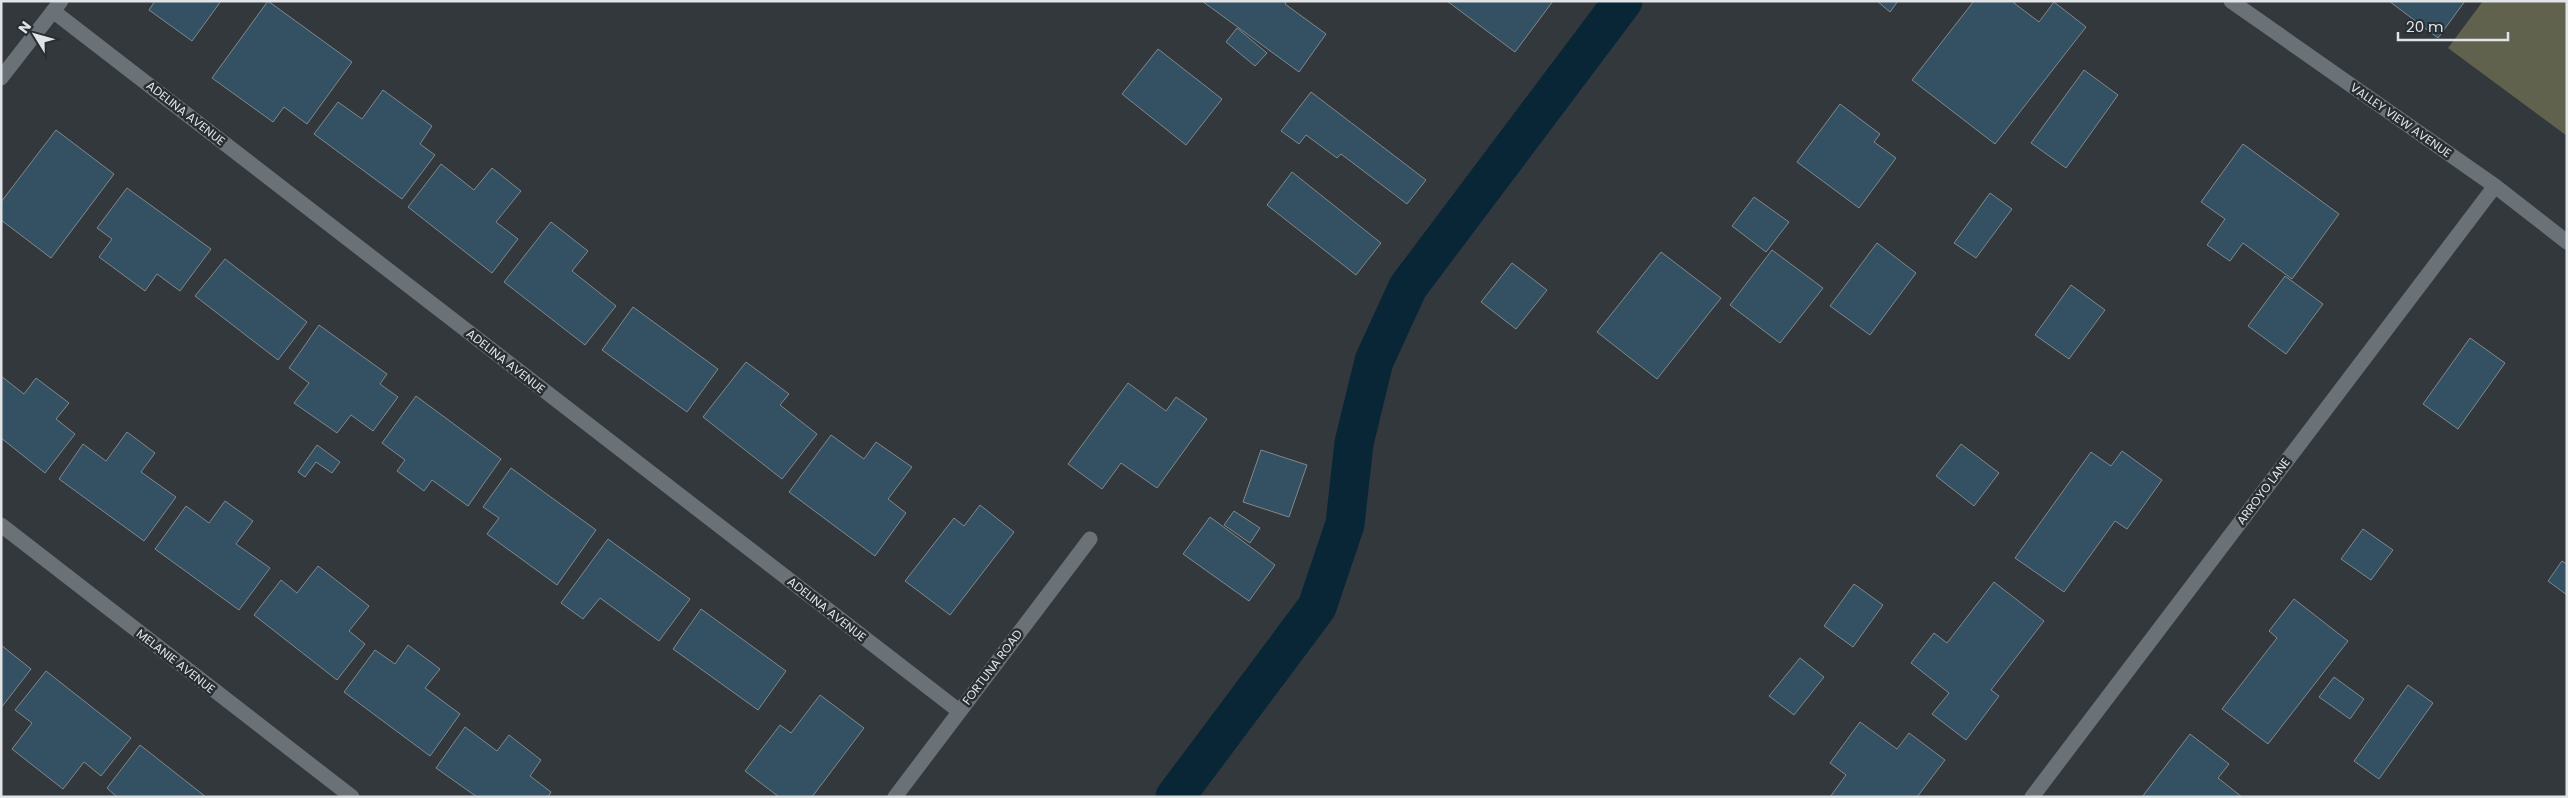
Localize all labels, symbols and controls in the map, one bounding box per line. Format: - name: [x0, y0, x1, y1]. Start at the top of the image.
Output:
- north arrow: [10, 10, 60, 60]
- scale bar: [2398, 10, 2508, 42]
- text: 20 m: [2406, 16, 2444, 37]
- text: N: [13, 17, 36, 37]
- street label: ADELINA AVENUE: [143, 77, 229, 149]
- street label: VALLEY VIEW AVENUE: [2347, 79, 2455, 161]
- street label: ADELINA AVENUE: [463, 325, 549, 397]
- street label: ARROYO LANE: [2232, 454, 2294, 528]
- street label: ADELINA AVENUE: [784, 573, 870, 645]
- street label: MELANIE AVENUE: [133, 625, 219, 697]
- street label: FORTUNA ROAD: [958, 626, 1026, 708]

